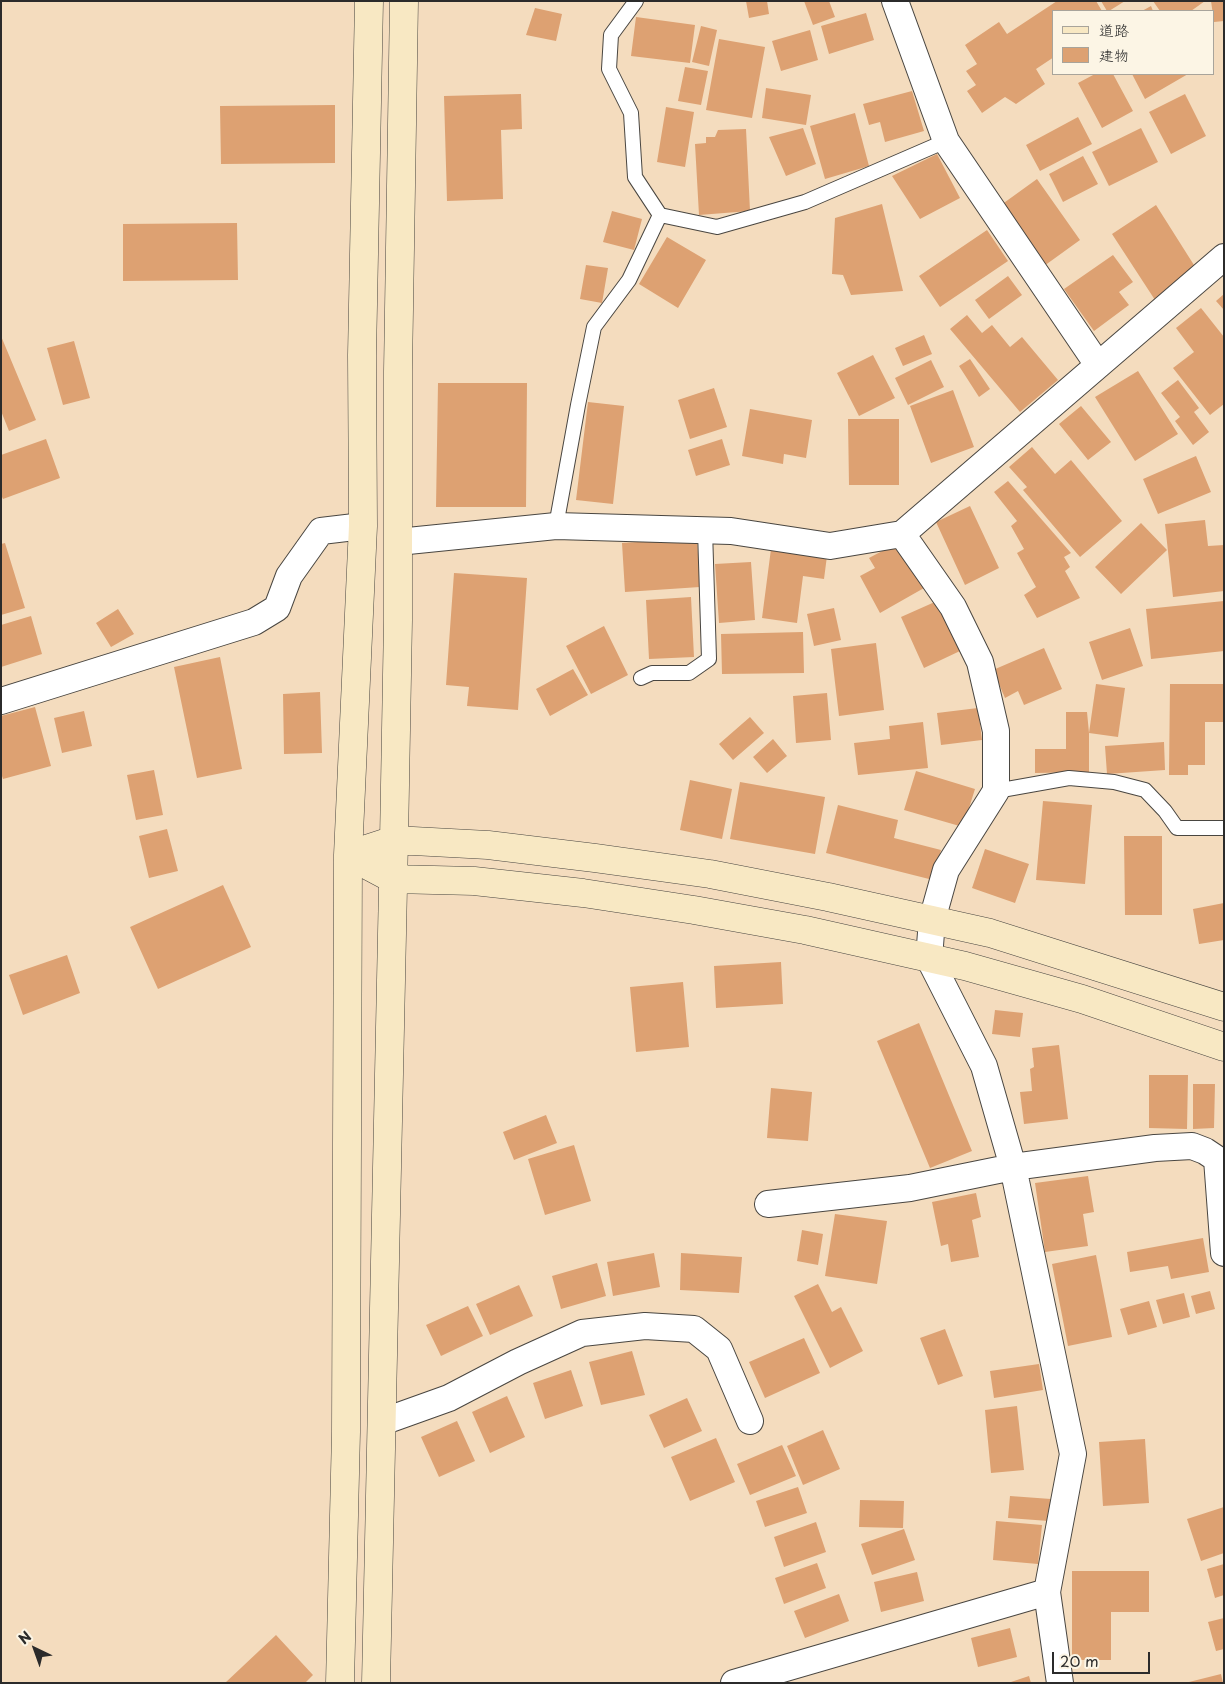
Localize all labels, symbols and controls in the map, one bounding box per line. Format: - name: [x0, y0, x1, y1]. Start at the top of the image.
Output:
- legend: [1052, 10, 1215, 75]
- text: 道路: [1099, 18, 1129, 41]
- text: 建物: [1099, 43, 1129, 66]
- north arrow: [10, 1624, 60, 1674]
- text: N: [13, 1626, 36, 1649]
- scale bar: [1055, 1642, 1152, 1674]
- text: 20 m: [1060, 1649, 1099, 1672]

